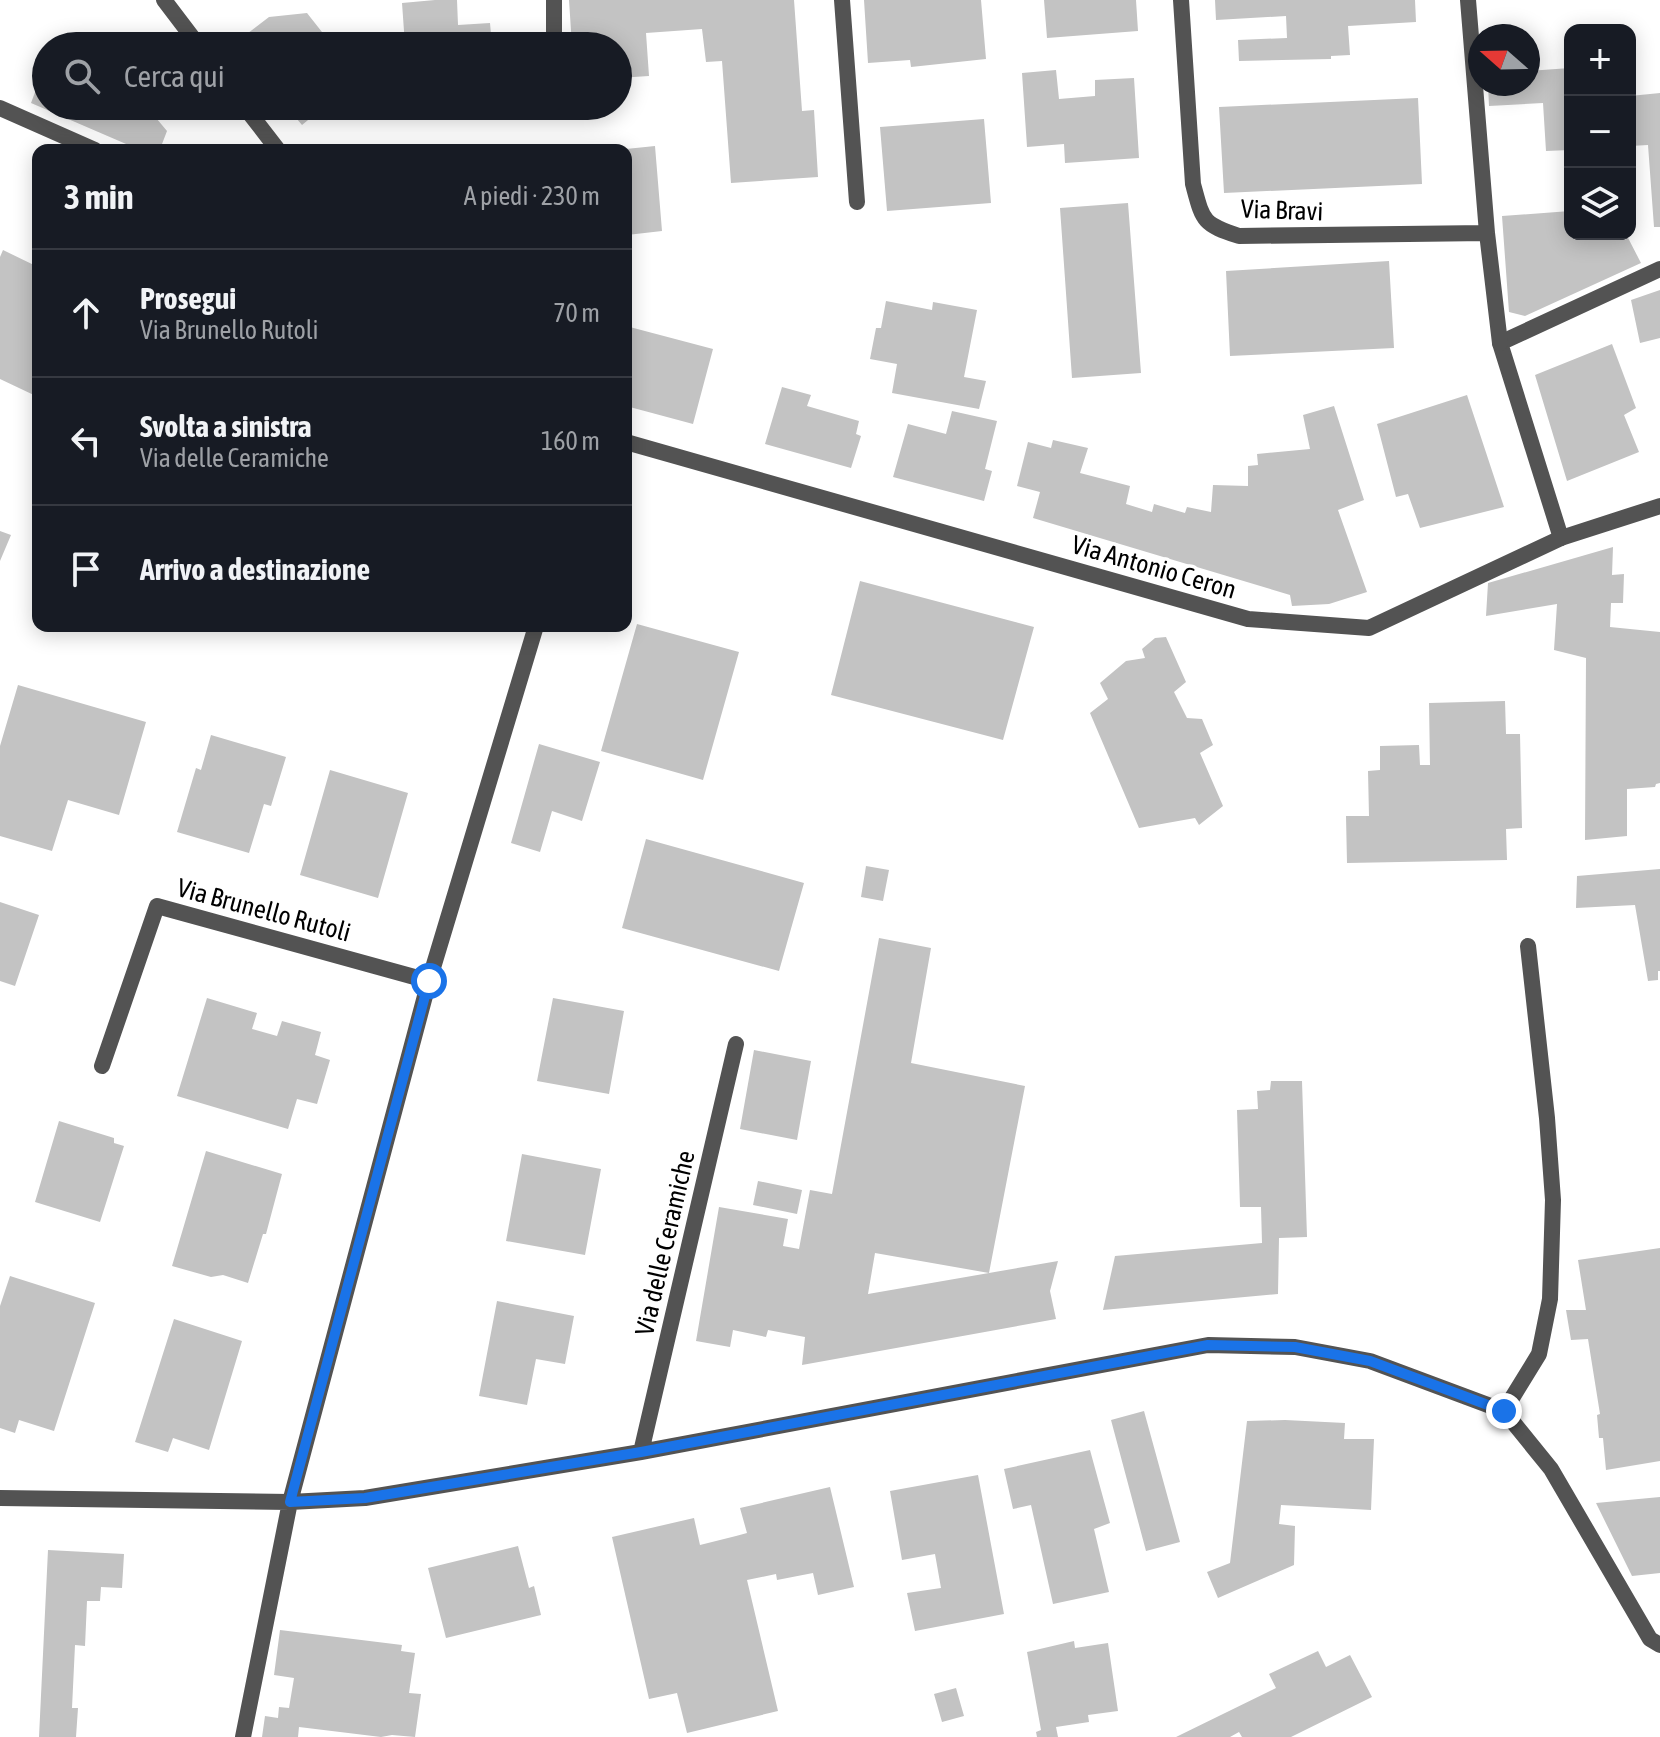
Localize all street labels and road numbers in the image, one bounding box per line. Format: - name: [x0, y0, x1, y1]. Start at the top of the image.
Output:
- street label: Via Bravi: [1240, 194, 1324, 226]
- street label: Via Antonio Ceron: [1068, 529, 1240, 605]
- street label: Via Brunello Rutoli: [174, 872, 354, 948]
- street label: Via delle Ceramiche: [629, 1148, 701, 1338]

